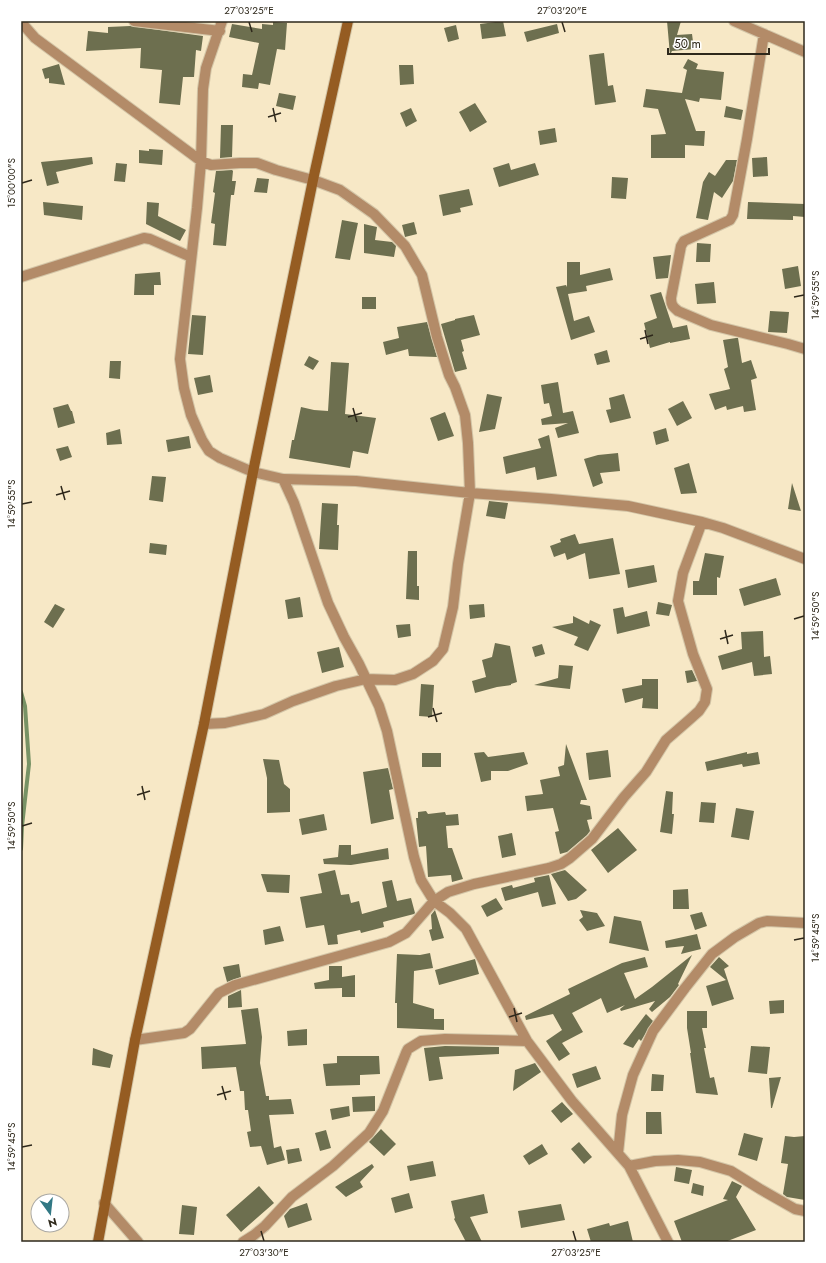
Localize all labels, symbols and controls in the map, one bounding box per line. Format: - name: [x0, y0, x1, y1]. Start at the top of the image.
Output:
- text: 27°03'25"E: [224, 3, 274, 18]
- text: 27°03'20"E: [537, 3, 587, 18]
- scale bar: [668, 30, 769, 56]
- text: 50 m: [674, 35, 701, 53]
- text: 15°00'00"S: [4, 158, 19, 208]
- text: 14°59'55"S: [808, 270, 823, 319]
- text: 14°59'55"S: [4, 479, 19, 528]
- text: 14°59'50"S: [808, 591, 823, 641]
- text: 14°59'50"S: [4, 801, 19, 851]
- text: 14°59'45"S: [808, 913, 823, 962]
- text: 14°59'45"S: [4, 1122, 19, 1171]
- north arrow: [30, 1193, 70, 1233]
- text: N: [46, 1214, 59, 1232]
- text: 27°03'30"E: [239, 1245, 289, 1260]
- text: 27°03'25"E: [551, 1245, 601, 1260]

